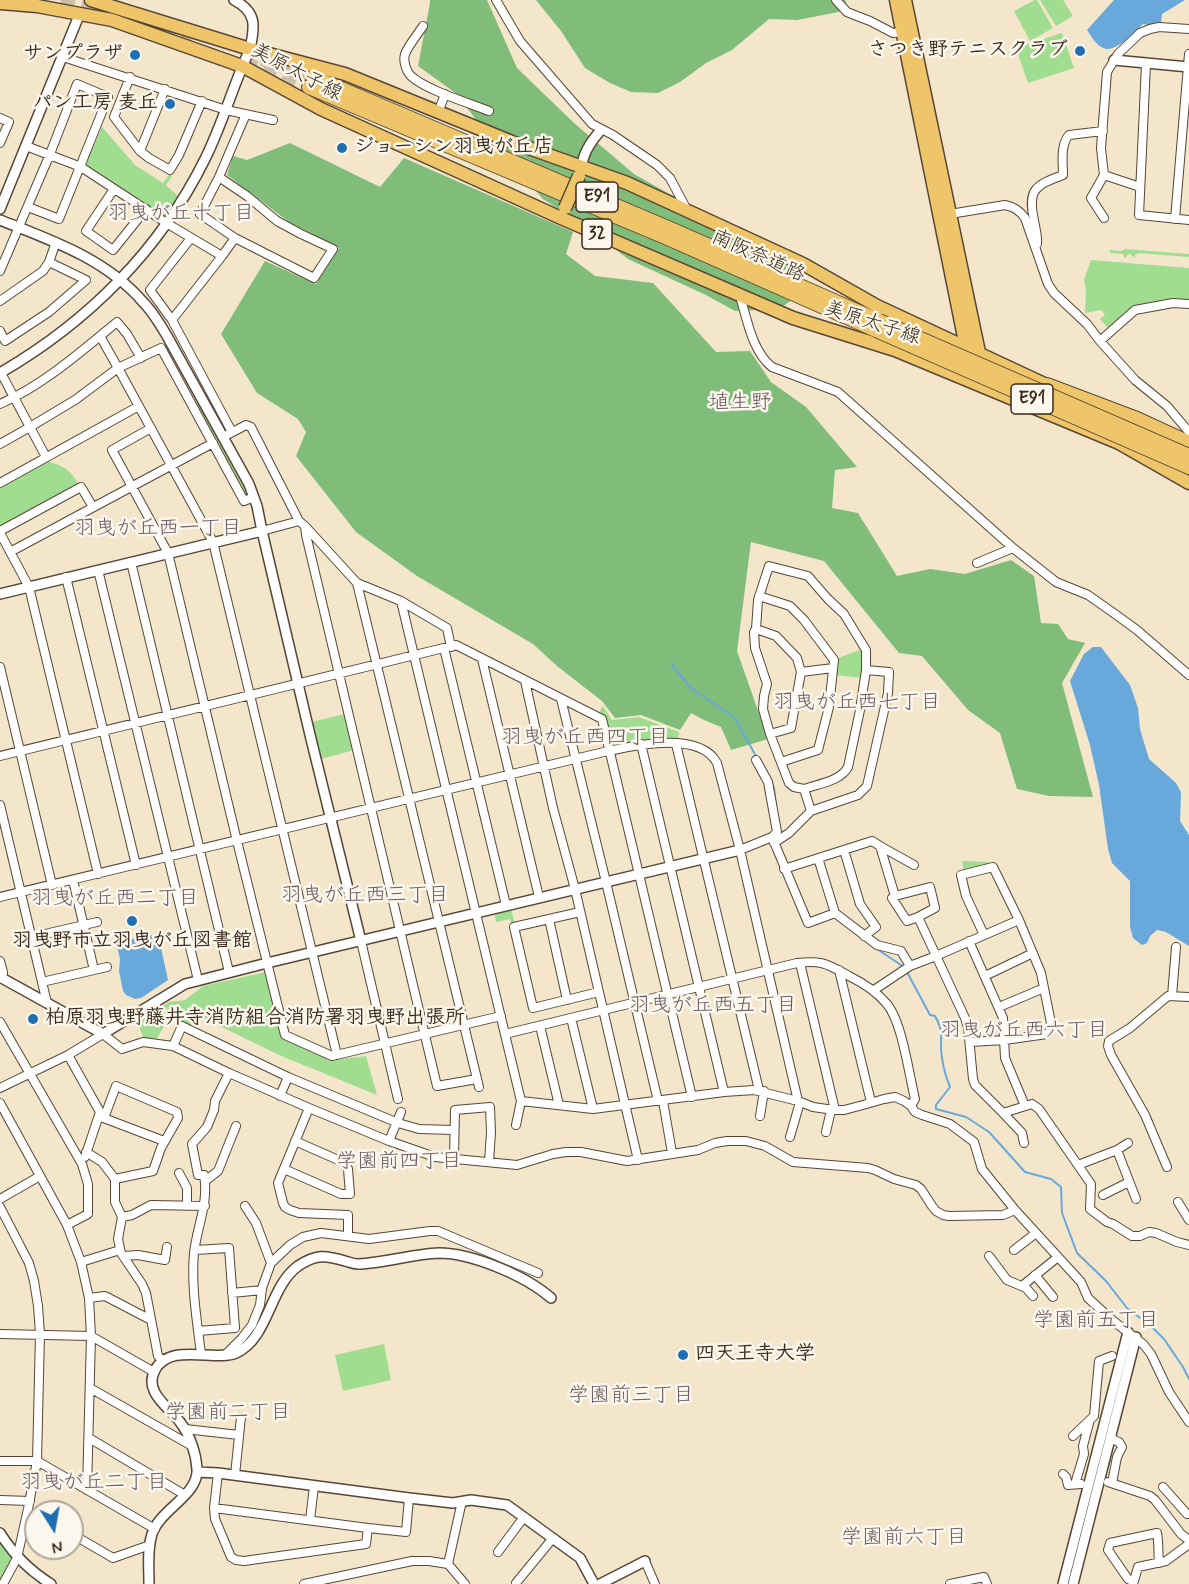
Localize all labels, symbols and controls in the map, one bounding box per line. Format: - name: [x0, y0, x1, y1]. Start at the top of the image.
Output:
- street label: 美原太子線: [246, 39, 346, 107]
- place label: さつき野テニスクラブ: [868, 39, 1068, 63]
- place label: サンプラザ: [23, 43, 123, 67]
- marker: さつき野テニスクラブ: [1073, 44, 1087, 58]
- marker: サンプラザ: [128, 48, 142, 62]
- place label: パン工房 麦丘: [33, 92, 158, 116]
- marker: パン工房 麦丘: [163, 97, 177, 111]
- place label: ジョーシン羽曳が丘店: [354, 136, 553, 160]
- marker: ジョーシン羽曳が丘店: [335, 141, 349, 155]
- road number: E91: [576, 182, 618, 212]
- district label: 羽曳が丘十丁目: [108, 202, 254, 228]
- road number: 32: [582, 219, 612, 249]
- street label: 南阪奈道路: [707, 226, 809, 288]
- street label: 美原太子線: [821, 297, 923, 351]
- road number: E91: [1011, 384, 1053, 414]
- district label: 埴生野: [709, 391, 771, 417]
- district label: 羽曳が丘西一丁目: [74, 517, 242, 543]
- district label: 羽曳が丘西七丁目: [773, 691, 941, 717]
- district label: 羽曳が丘西四丁目: [501, 726, 669, 752]
- district label: 羽曳が丘西三丁目: [281, 884, 449, 910]
- district label: 羽曳が丘西二丁目: [31, 887, 199, 913]
- marker: 羽曳野市立羽曳が丘図書館: [125, 914, 139, 928]
- place label: 羽曳野市立羽曳が丘図書館: [12, 930, 252, 954]
- district label: 羽曳が丘西五丁目: [629, 994, 797, 1020]
- place label: 柏原羽曳野藤井寺消防組合消防署羽曳野出張所: [45, 1007, 465, 1031]
- marker: 柏原羽曳野藤井寺消防組合消防署羽曳野出張所: [26, 1012, 40, 1026]
- district label: 羽曳が丘西六丁目: [940, 1019, 1108, 1045]
- district label: 学園前四丁目: [336, 1150, 462, 1176]
- district label: 学園前五丁目: [1033, 1309, 1159, 1335]
- place label: 四天王寺大学: [695, 1343, 815, 1367]
- marker: 四天王寺大学: [676, 1348, 690, 1362]
- district label: 学園前三丁目: [568, 1384, 694, 1410]
- district label: 学園前二丁目: [165, 1401, 291, 1427]
- district label: 羽曳が丘二丁目: [21, 1471, 167, 1497]
- north arrow: [24, 1500, 84, 1560]
- district label: 学園前六丁目: [841, 1526, 967, 1552]
- text: N: [50, 1535, 64, 1558]

